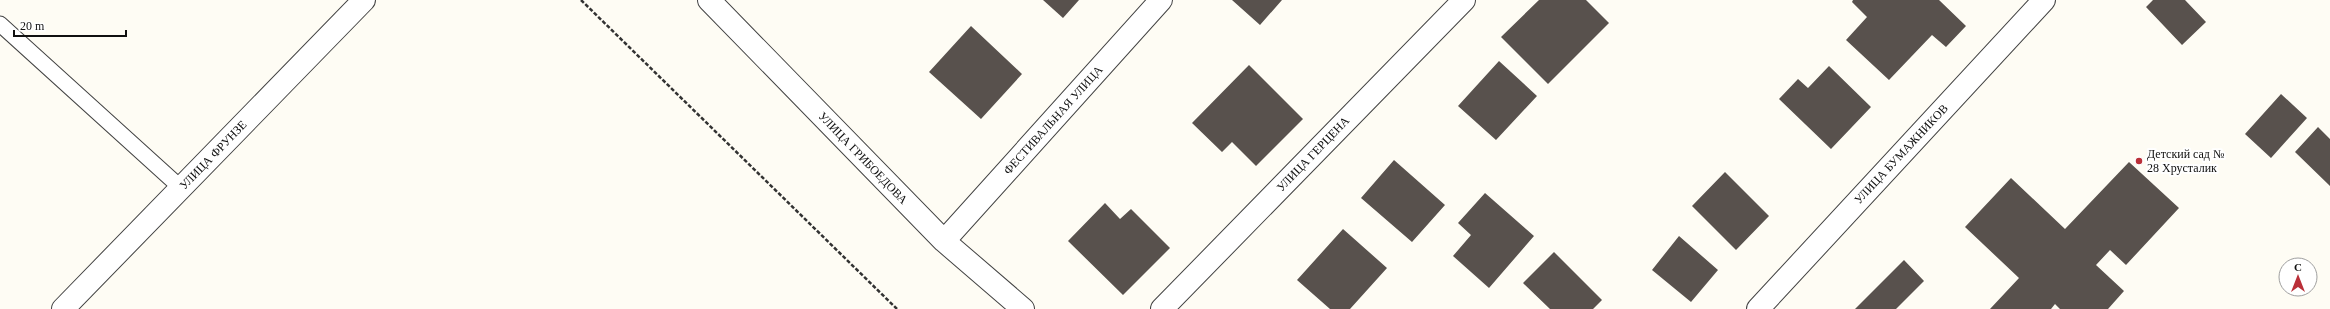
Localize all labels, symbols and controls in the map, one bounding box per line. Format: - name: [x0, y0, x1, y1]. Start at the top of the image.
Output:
- scale bar: [14, 12, 126, 38]
- text: 20 m: [20, 19, 45, 33]
- street label: ФЕСТИВАЛЬНАЯ УЛИЦА: [1000, 63, 1106, 177]
- street label: УЛИЦА БУМАЖНИКОВ: [1851, 101, 1951, 207]
- street label: УЛИЦА ГРИБОЕДОВА: [816, 109, 911, 207]
- street label: УЛИЦА ГЕРЦЕНА: [1274, 113, 1352, 194]
- street label: УЛИЦА ФРУНЗЕ: [176, 118, 250, 192]
- place label: Детский сад № 28 Хрусталик: [2147, 147, 2224, 175]
- marker: Детский сад № 28 Хрусталик: [2134, 156, 2144, 166]
- north arrow: [2278, 257, 2318, 297]
- text: С: [2294, 261, 2302, 273]

